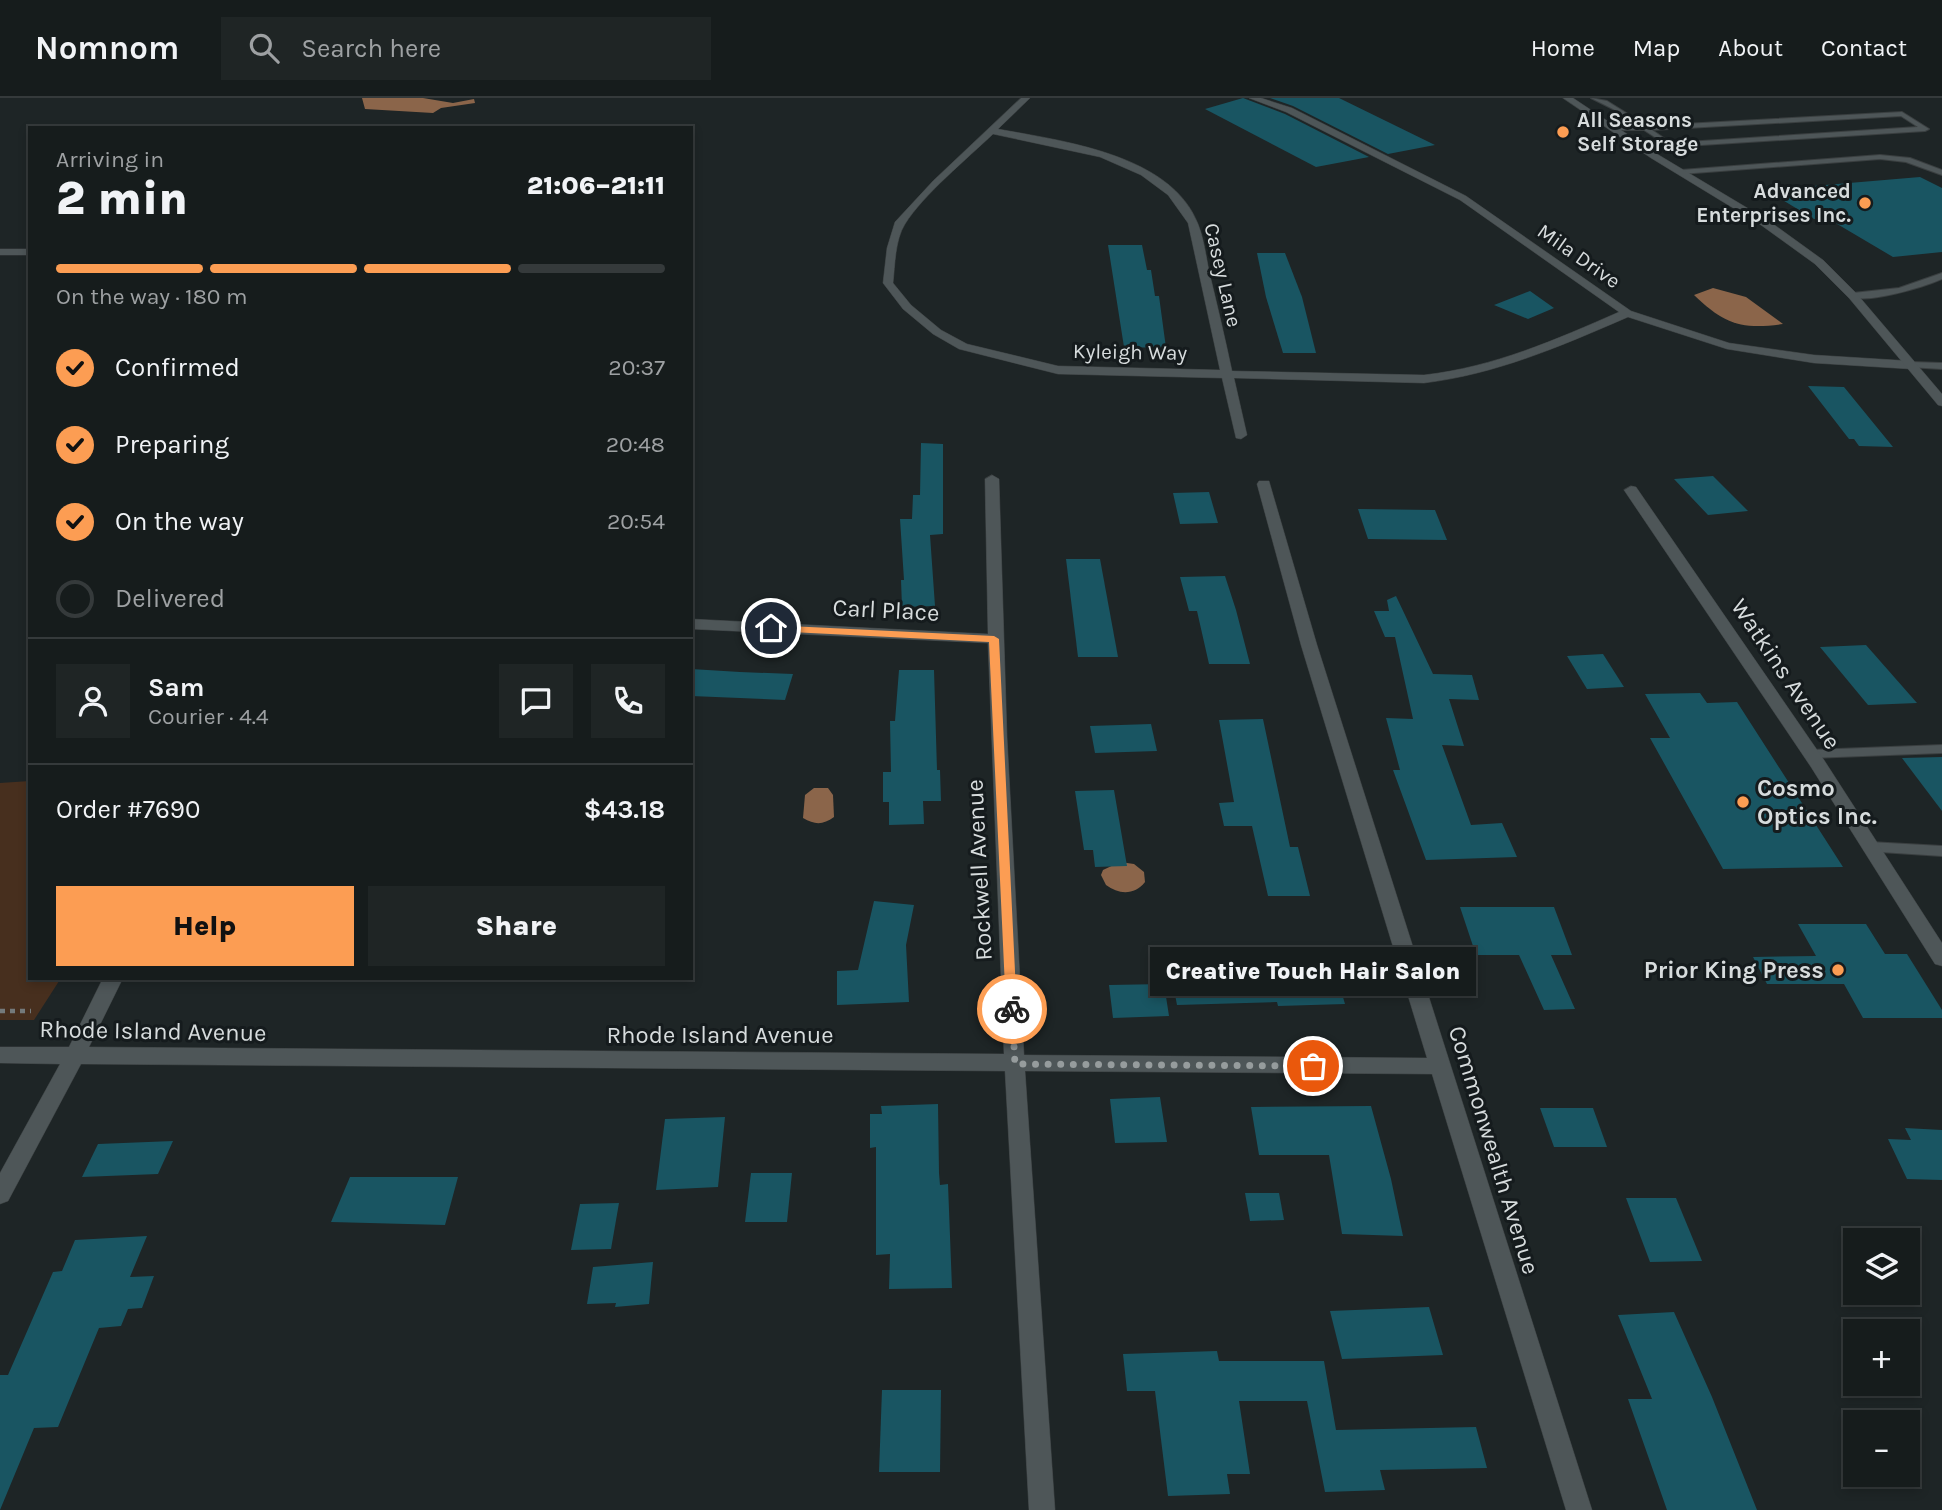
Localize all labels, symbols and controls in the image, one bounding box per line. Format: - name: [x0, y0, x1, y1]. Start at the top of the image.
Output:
- search box: [221, 17, 711, 80]
- text: Nomnom: [35, 29, 179, 67]
- icon: search: [245, 29, 283, 67]
- text: Search here: [301, 33, 441, 64]
- text: Home: [1531, 34, 1595, 62]
- text: Map: [1633, 34, 1680, 62]
- text: About: [1718, 34, 1783, 62]
- text: Contact: [1821, 34, 1907, 62]
- place label: All Seasons Self Storage: [1577, 108, 1698, 156]
- marker: All Seasons Self Storage: [1555, 124, 1571, 140]
- text: Arriving in: [56, 146, 164, 173]
- text: 21:06–21:11: [527, 170, 665, 201]
- text: 2 min: [56, 172, 188, 226]
- place label: Advanced Enterprises Inc.: [1696, 179, 1851, 227]
- marker: Advanced Enterprises Inc.: [1857, 195, 1873, 211]
- street label: Mila Drive: [1533, 219, 1625, 293]
- street label: Casey Lane: [1199, 221, 1247, 329]
- text: On the way · 180 m: [56, 283, 247, 310]
- street label: Kyleigh Way: [1073, 339, 1188, 365]
- icon: check: [56, 349, 94, 387]
- text: Confirmed: [115, 352, 240, 383]
- text: 20:37: [608, 354, 665, 381]
- icon: check: [56, 426, 94, 464]
- text: Preparing: [115, 429, 229, 460]
- text: 20:48: [606, 431, 665, 458]
- icon: check: [56, 503, 94, 541]
- text: On the way: [115, 506, 244, 537]
- text: 20:54: [607, 508, 665, 535]
- text: Delivered: [115, 583, 225, 614]
- street label: Carl Place: [832, 593, 940, 627]
- street label: Watkins Avenue: [1725, 593, 1847, 755]
- pin: [741, 598, 801, 658]
- icon: home: [752, 609, 790, 647]
- button: person: [56, 664, 130, 738]
- button: chat: [499, 664, 573, 738]
- button: phone: [591, 664, 665, 738]
- text: Sam: [148, 672, 204, 703]
- text: Courier · 4.4: [148, 703, 269, 730]
- place label: Cosmo Optics Inc.: [1757, 774, 1877, 830]
- street label: Rockwell Avenue: [960, 779, 998, 961]
- text: Order #7690: [56, 794, 200, 825]
- text: $43.18: [584, 794, 665, 825]
- marker: Cosmo Optics Inc.: [1735, 794, 1751, 810]
- button: Help: [56, 886, 354, 966]
- button: Share: [368, 886, 665, 966]
- callout: Creative Touch Hair Salon: [1150, 947, 1476, 996]
- place label: Prior King Press: [1644, 956, 1824, 984]
- text: Creative Touch Hair Salon: [1166, 958, 1460, 985]
- marker: Prior King Press: [1830, 962, 1846, 978]
- courier: [977, 974, 1047, 1044]
- icon: bike: [993, 990, 1031, 1028]
- street label: Rhode Island Avenue: [39, 1015, 267, 1047]
- street label: Rhode Island Avenue: [606, 1021, 834, 1049]
- street label: Commonwealth Avenue: [1443, 1022, 1545, 1278]
- pin: [1283, 1036, 1343, 1096]
- icon: bag: [1294, 1047, 1332, 1085]
- map controls: [1843, 1228, 1920, 1487]
- button: layers: [1843, 1228, 1920, 1305]
- button: +: [1843, 1319, 1920, 1396]
- button: −: [1843, 1410, 1920, 1487]

